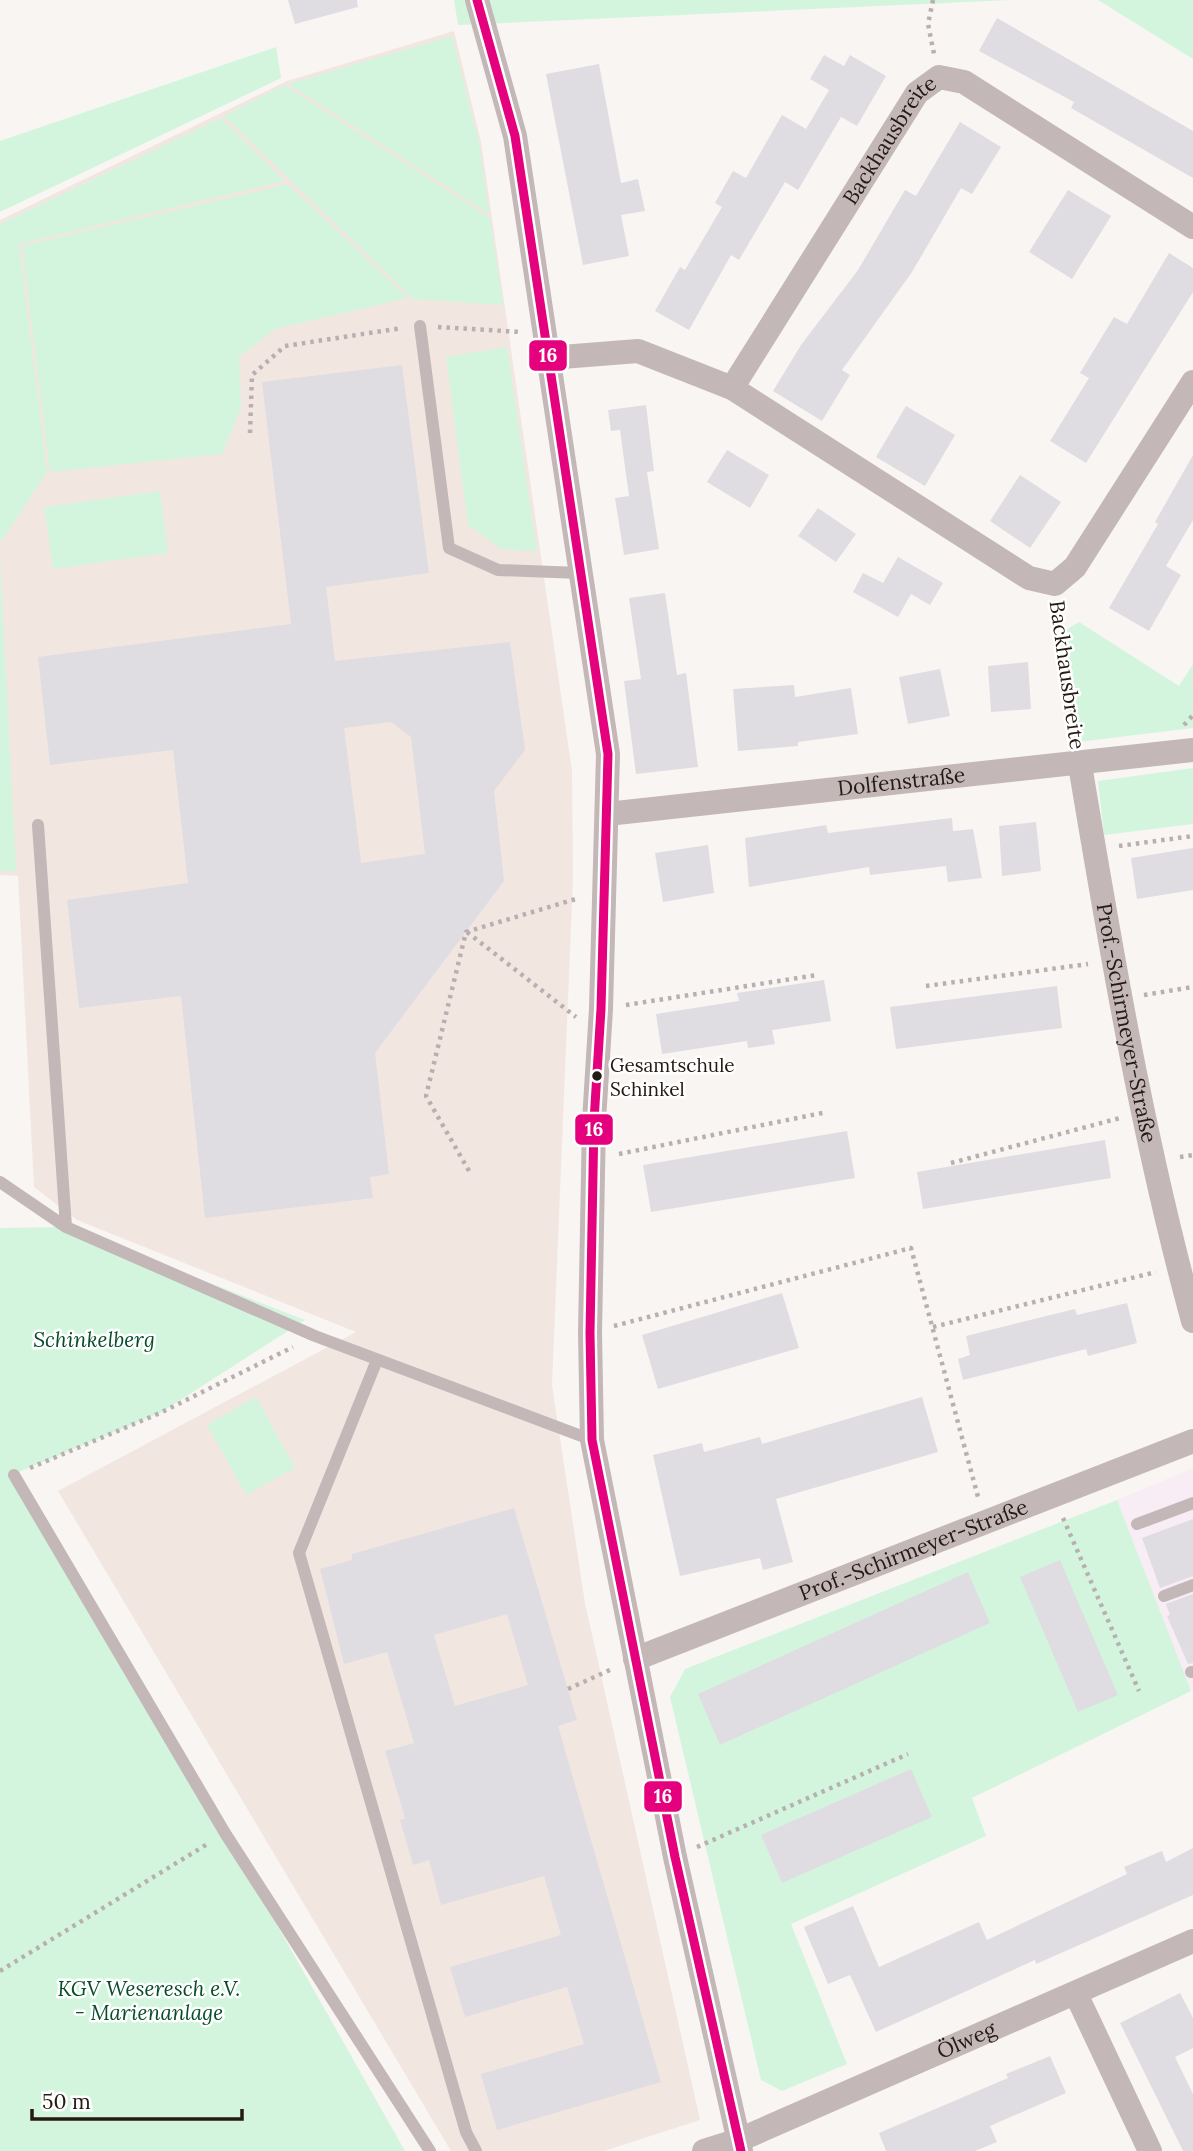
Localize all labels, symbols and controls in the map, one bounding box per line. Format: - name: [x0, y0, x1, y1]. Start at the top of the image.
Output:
- street label: Backhausbreite: [836, 69, 942, 210]
- line badge: 16: [528, 339, 568, 372]
- text: 16: [539, 343, 557, 367]
- street label: Backhausbreite: [1044, 599, 1091, 751]
- street label: Dolfenstraße: [836, 761, 966, 802]
- street label: Prof.-Schirmeyer-Straße: [1091, 901, 1163, 1145]
- place label: Gesamtschule Schinkel: [610, 1053, 735, 1101]
- marker: Gesamtschule Schinkel: [590, 1069, 604, 1083]
- line badge: 16: [574, 1113, 614, 1146]
- text: 16: [585, 1117, 603, 1141]
- park label: Schinkelberg: [33, 1326, 155, 1353]
- street label: Prof.-Schirmeyer-Straße: [795, 1493, 1032, 1607]
- line badge: 16: [643, 1780, 683, 1813]
- text: 16: [654, 1784, 672, 1808]
- park label: KGV Weseresch e.V. - Marienanlage: [58, 1975, 240, 2026]
- street label: Ölweg: [932, 2015, 1000, 2065]
- scale bar: [32, 2078, 242, 2122]
- text: 50 m: [42, 2088, 91, 2115]

